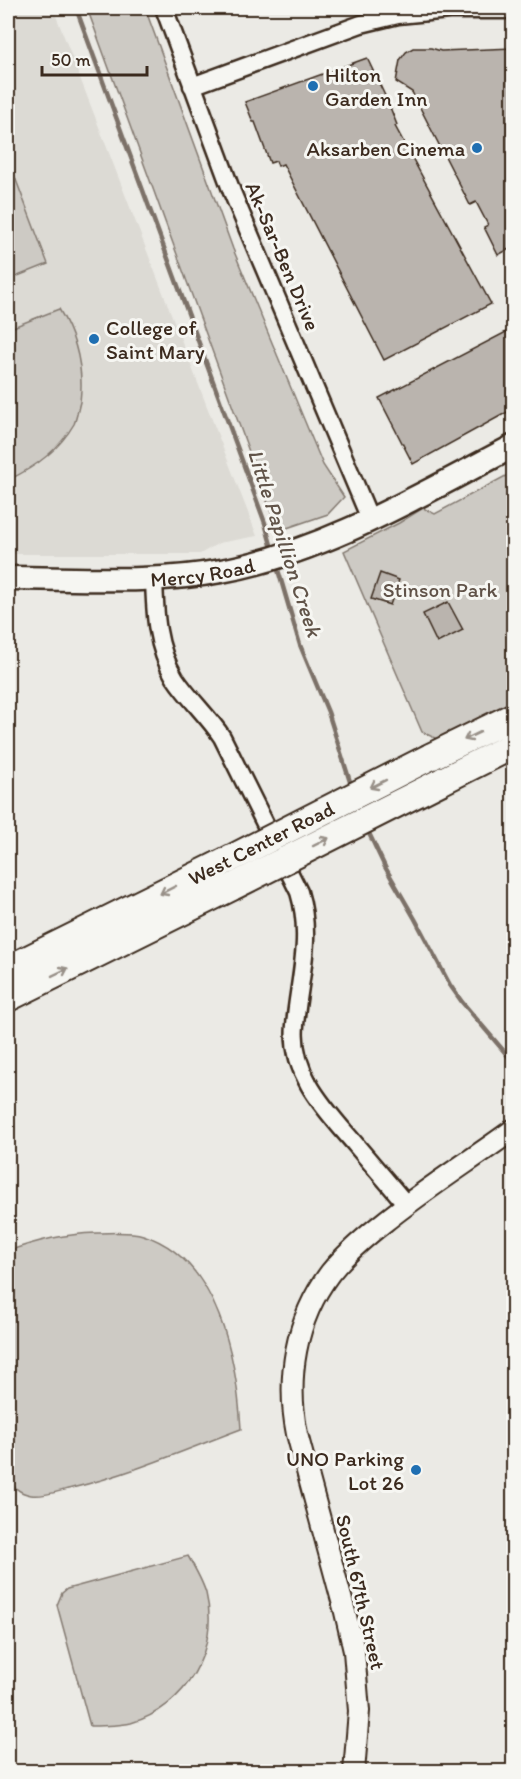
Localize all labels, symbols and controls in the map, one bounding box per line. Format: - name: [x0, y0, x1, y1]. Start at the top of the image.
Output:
- scale bar: [42, 39, 147, 77]
- text: 50 m: [51, 49, 91, 71]
- place label: Hilton Garden Inn: [325, 62, 428, 111]
- marker: Hilton Garden Inn: [306, 79, 320, 93]
- place label: Aksarben Cinema: [307, 136, 465, 161]
- marker: Aksarben Cinema: [470, 141, 484, 155]
- street label: Ak-Sar-Ben Drive: [240, 178, 326, 334]
- place label: College of Saint Mary: [106, 315, 205, 364]
- marker: College of Saint Mary: [87, 332, 101, 346]
- water label: Little Papillion Creek: [242, 446, 329, 642]
- street label: Mercy Road: [150, 551, 258, 591]
- park label: Stinson Park: [383, 577, 497, 602]
- one-way arrow: [463, 731, 481, 743]
- one-way arrow: [369, 778, 387, 790]
- street label: West Center Road: [184, 795, 339, 891]
- one-way arrow: [312, 836, 330, 847]
- one-way arrow: [159, 885, 177, 896]
- one-way arrow: [51, 966, 69, 978]
- place label: UNO Parking Lot 26: [286, 1446, 404, 1495]
- marker: UNO Parking Lot 26: [409, 1463, 423, 1477]
- street label: South 67th Street: [331, 1512, 391, 1672]

